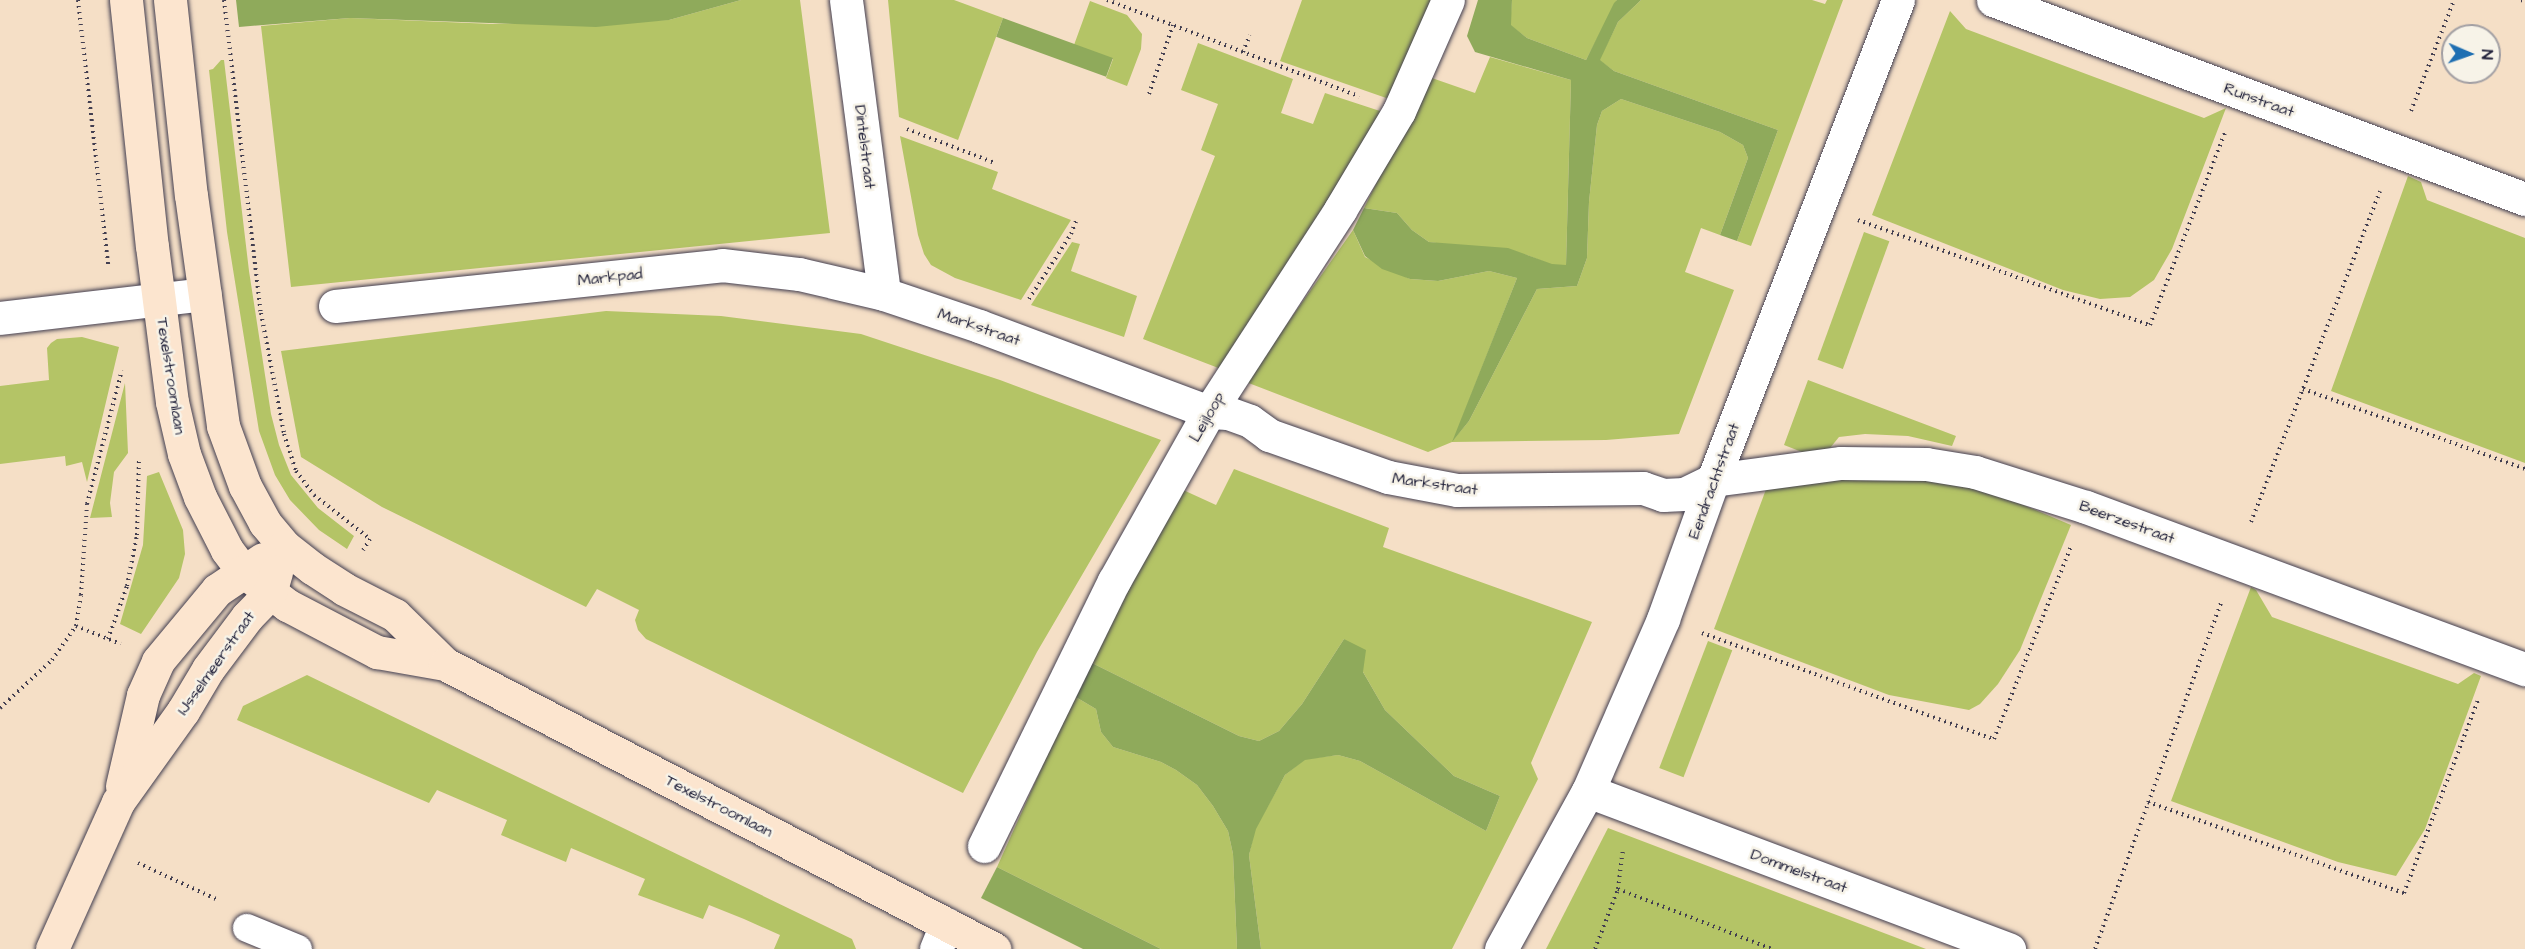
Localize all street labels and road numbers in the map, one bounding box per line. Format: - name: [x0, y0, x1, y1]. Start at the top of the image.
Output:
- street label: Runstraat: [2221, 78, 2297, 122]
- street label: Dintelstraat: [850, 104, 880, 190]
- street label: Markpad: [577, 264, 643, 290]
- street label: Markstraat: [935, 304, 1023, 350]
- street label: Texelstroomlaan: [152, 316, 190, 436]
- street label: Leijloop: [1185, 389, 1229, 445]
- street label: Eendrachtstraat: [1684, 420, 1744, 542]
- street label: Markstraat: [1391, 469, 1479, 499]
- street label: Beerzestraat: [2077, 496, 2177, 548]
- street label: IJsselmeerstraat: [173, 607, 259, 719]
- street label: Texelstroomlaan: [662, 771, 776, 841]
- street label: Dommelstraat: [1748, 845, 1850, 897]

